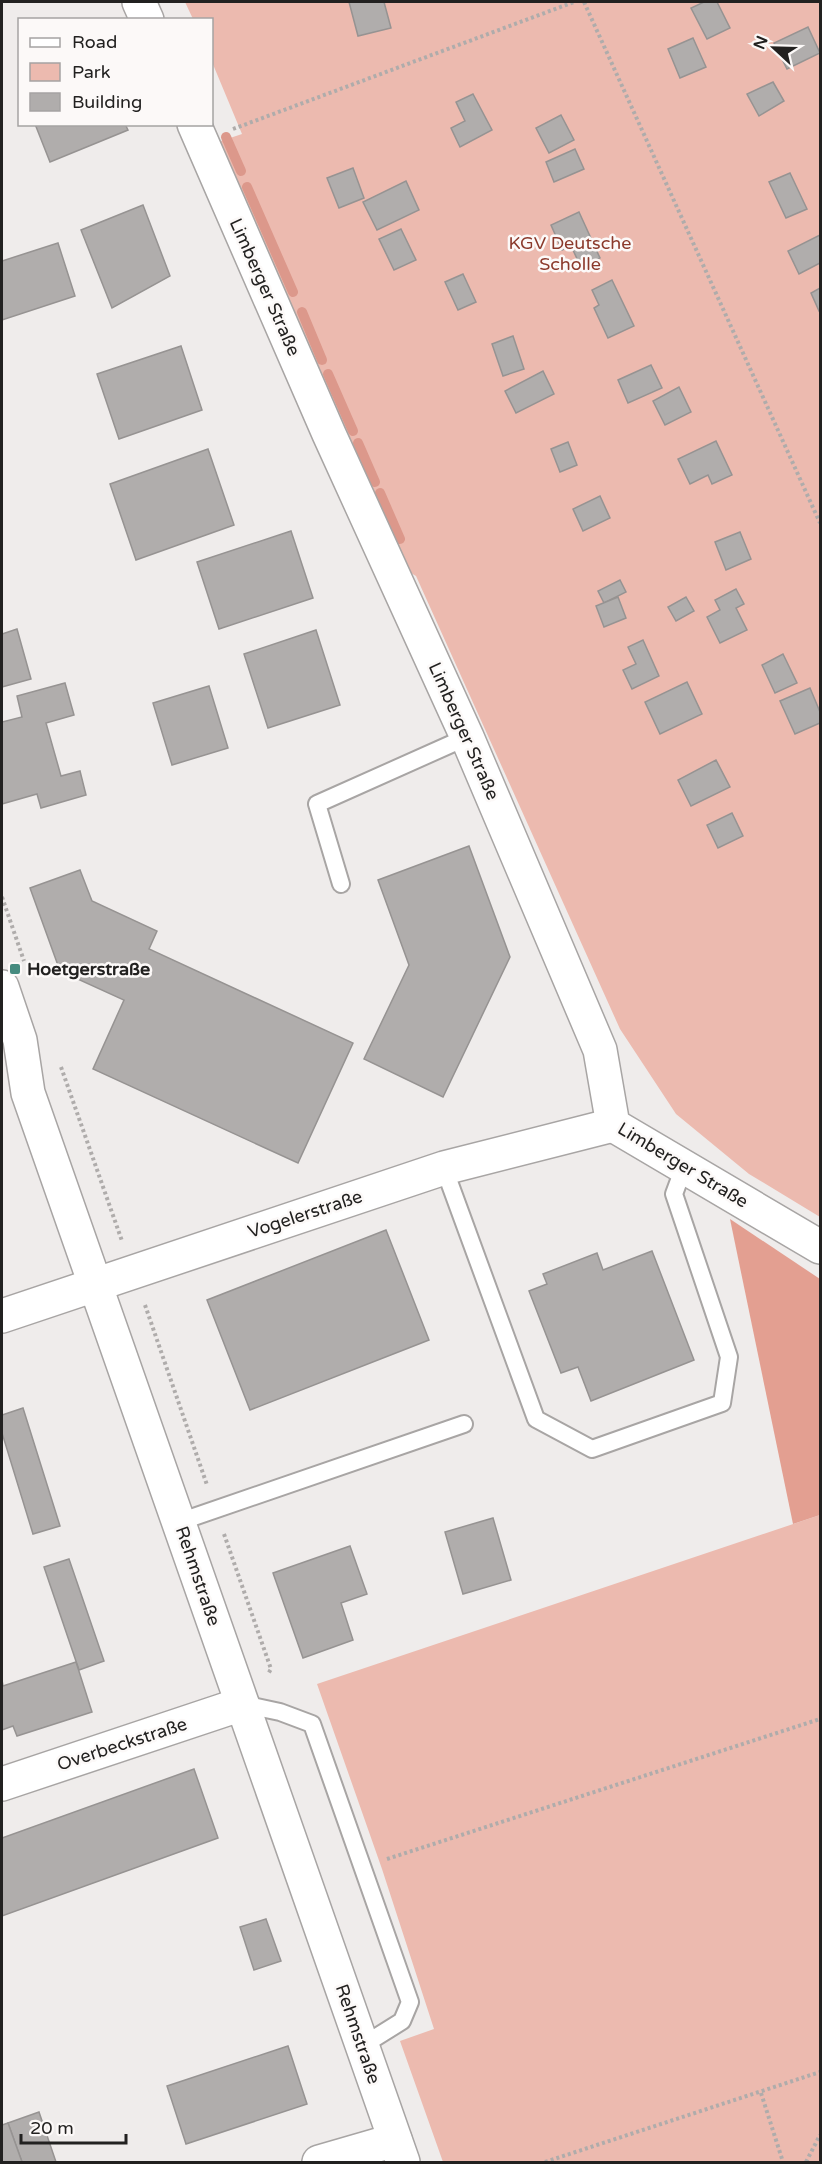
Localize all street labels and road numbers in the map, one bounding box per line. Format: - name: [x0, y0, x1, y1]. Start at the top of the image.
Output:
- street label: Limberger Straße: [225, 215, 305, 359]
- street label: Limberger Straße: [424, 659, 504, 803]
- street label: Limberger Straße: [614, 1117, 752, 1213]
- street label: Vogelerstraße: [245, 1185, 365, 1243]
- street label: Rehmstraße: [171, 1523, 225, 1629]
- street label: Overbeckstraße: [54, 1713, 190, 1775]
- street label: Rehmstraße: [331, 1981, 385, 2087]

